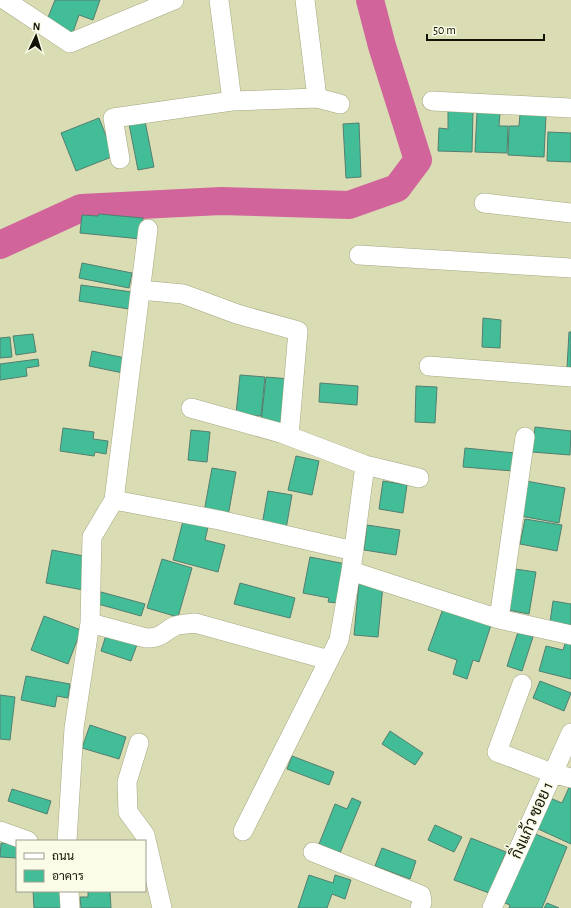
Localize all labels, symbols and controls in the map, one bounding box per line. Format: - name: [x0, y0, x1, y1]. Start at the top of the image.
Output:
- north arrow: [16, 16, 56, 56]
- scale bar: [427, 16, 544, 42]
- text: N: [32, 21, 41, 32]
- text: 50 m: [433, 24, 456, 36]
- street label: กิ่งแก้ว ซอย 1: [502, 777, 556, 861]
- legend: [16, 840, 146, 892]
- text: ถนน: [52, 850, 75, 862]
- text: อาคาร: [52, 870, 84, 882]

